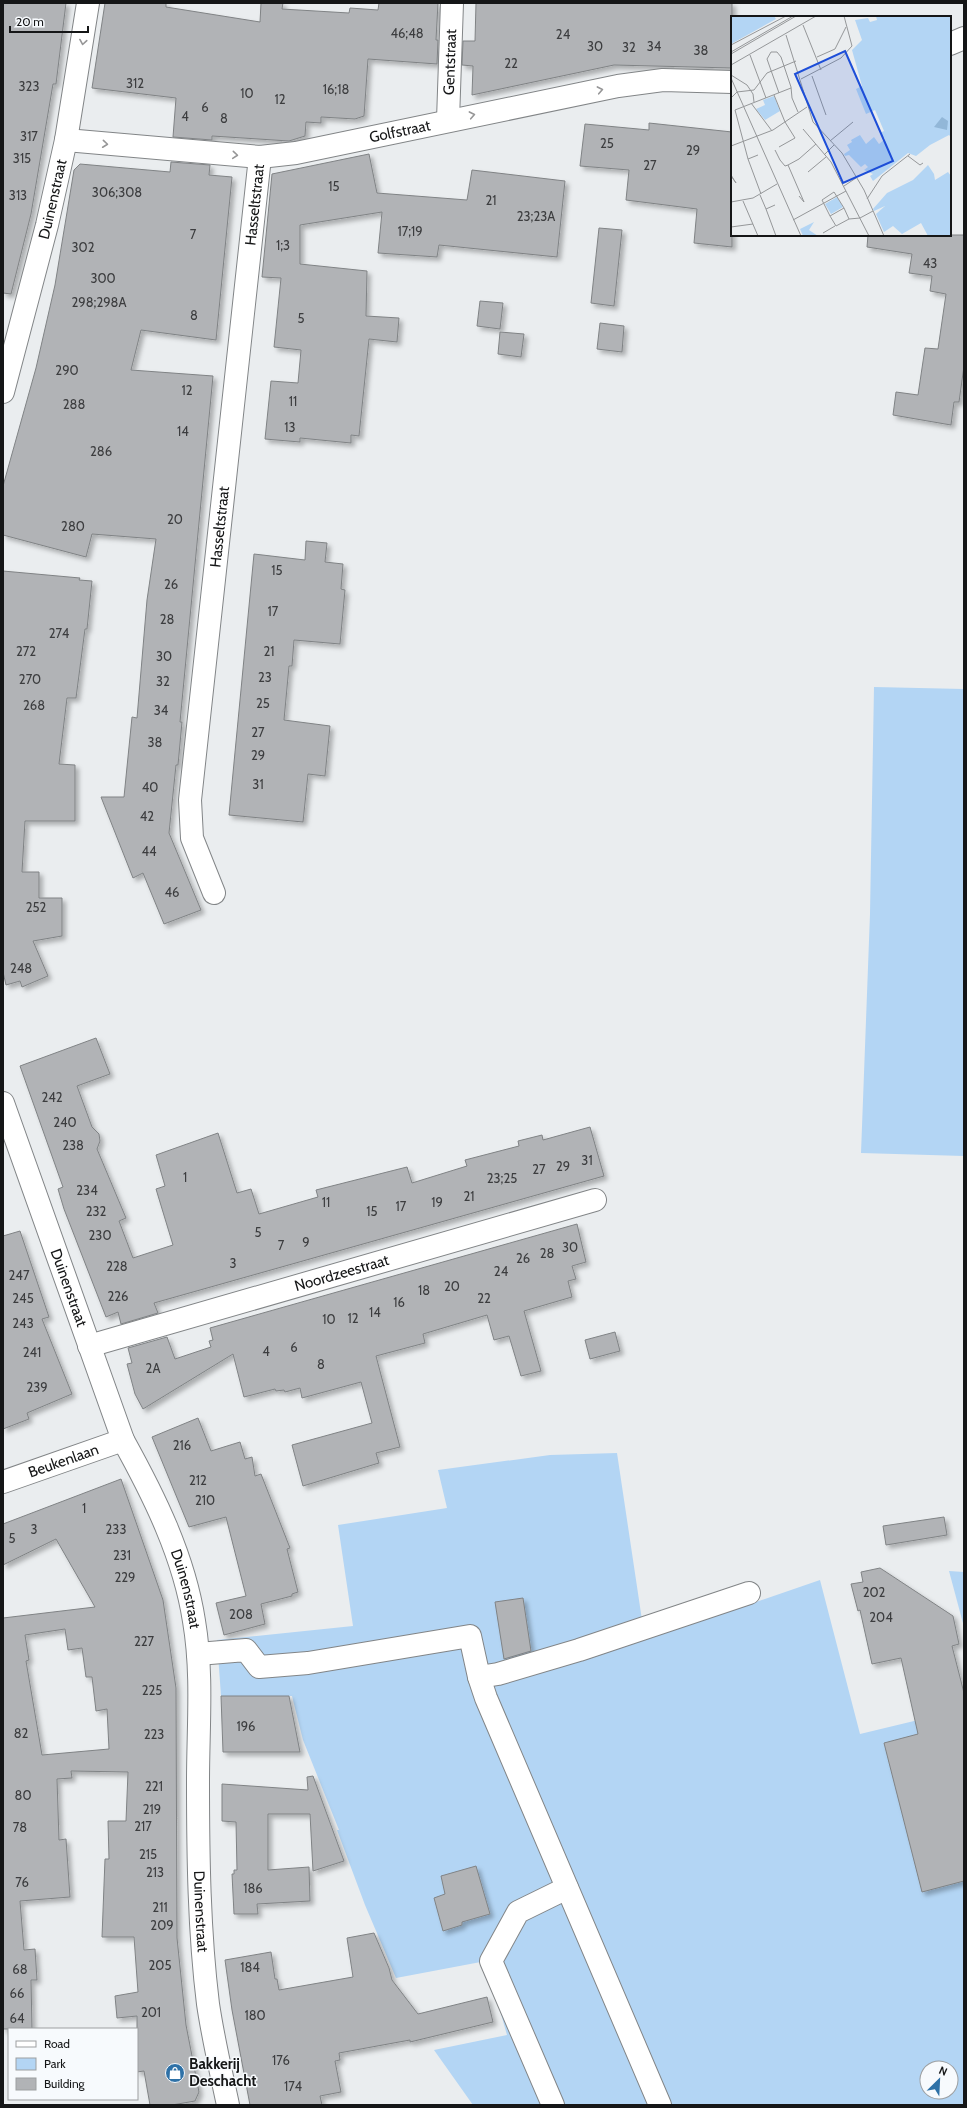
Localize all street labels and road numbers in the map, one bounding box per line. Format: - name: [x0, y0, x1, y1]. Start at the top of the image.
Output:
- street label: Gentstraat: [440, 29, 460, 95]
- street label: Golfstraat: [368, 116, 432, 147]
- street label: Duinenstraat: [35, 158, 70, 241]
- street label: Hasseltstraat: [241, 163, 268, 246]
- street label: Hasseltstraat: [206, 485, 233, 568]
- street label: Duinenstraat: [47, 1246, 91, 1329]
- street label: Noordzeestraat: [292, 1251, 391, 1295]
- street label: Beukenlaan: [26, 1440, 101, 1481]
- street label: Duinenstraat: [167, 1547, 204, 1630]
- street label: Duinenstraat: [190, 1870, 212, 1953]

